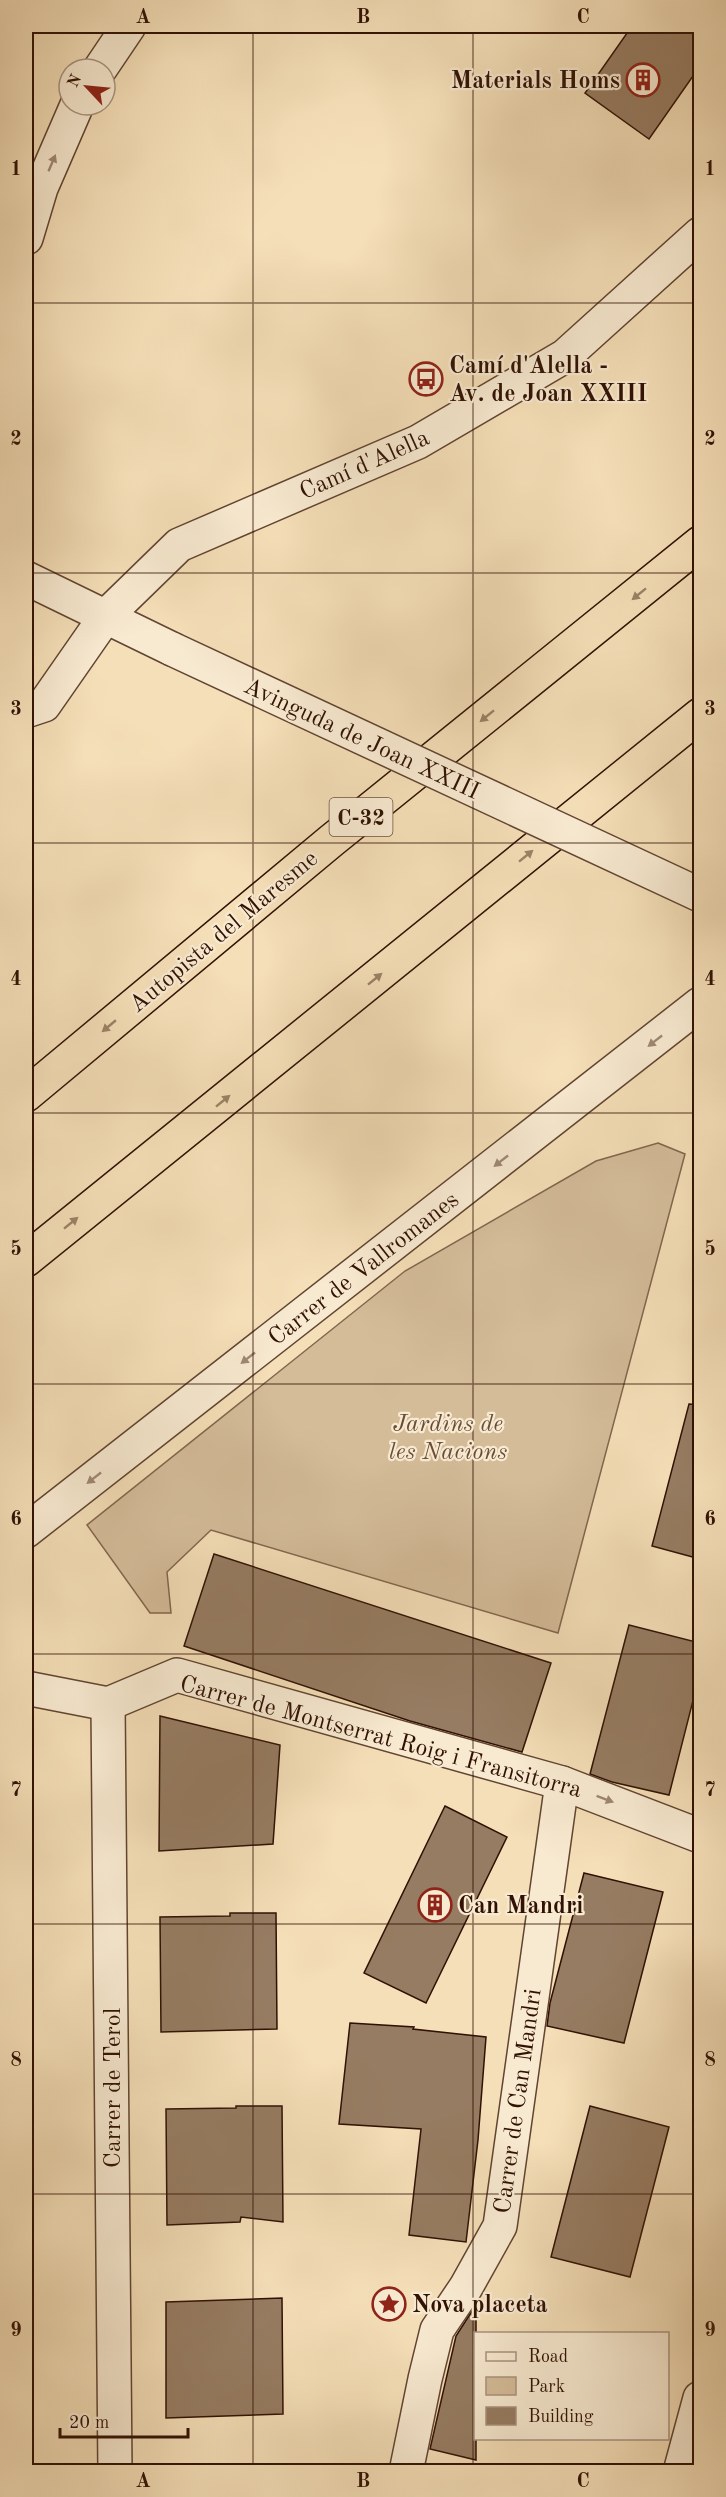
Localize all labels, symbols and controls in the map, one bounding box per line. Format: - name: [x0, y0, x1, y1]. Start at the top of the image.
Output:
- text: A: [135, 8, 151, 28]
- text: B: [356, 8, 370, 28]
- text: C: [576, 8, 590, 28]
- north arrow: [57, 57, 117, 117]
- building icon: Materials Homs: [625, 62, 661, 98]
- place label: Materials Homs: [451, 70, 620, 94]
- text: N: [65, 72, 86, 90]
- one-way arrow: [48, 154, 57, 172]
- text: 1: [10, 160, 22, 180]
- text: 1: [704, 160, 716, 180]
- place label: Camí d'Alella - Av. de Joan XXIII: [449, 355, 647, 407]
- bus stop icon: Camí d'Alella - Av. de Joan XXIII: [408, 361, 444, 397]
- street label: Camí d'Alella: [296, 427, 433, 505]
- text: 2: [10, 430, 22, 450]
- text: 2: [704, 430, 716, 450]
- one-way arrow: [632, 587, 647, 599]
- street label: Avinguda de Joan XXIII: [240, 675, 483, 805]
- text: 3: [10, 700, 22, 720]
- text: 3: [704, 700, 716, 720]
- one-way arrow: [480, 709, 495, 721]
- road number: C-32: [330, 798, 392, 836]
- street label: Autopista del Maresme: [125, 847, 323, 1018]
- one-way arrow: [519, 850, 534, 862]
- text: 4: [10, 970, 22, 990]
- text: 4: [704, 970, 716, 990]
- one-way arrow: [367, 972, 383, 985]
- one-way arrow: [101, 1019, 117, 1032]
- one-way arrow: [647, 1034, 662, 1046]
- one-way arrow: [215, 1094, 231, 1107]
- one-way arrow: [494, 1155, 509, 1167]
- street label: Carrer de Vallromanes: [265, 1188, 464, 1351]
- one-way arrow: [63, 1217, 79, 1230]
- text: 5: [10, 1239, 22, 1260]
- text: 5: [704, 1239, 716, 1260]
- one-way arrow: [240, 1352, 256, 1365]
- park label: Jardins de les Nacions: [389, 1413, 507, 1465]
- one-way arrow: [86, 1472, 102, 1484]
- text: 6: [10, 1510, 22, 1530]
- text: 6: [704, 1510, 716, 1530]
- street label: Carrer de Montserrat Roig i Fransitorra: [177, 1673, 584, 1803]
- text: 7: [10, 1781, 22, 1801]
- text: 7: [704, 1781, 716, 1801]
- one-way arrow: [596, 1795, 614, 1804]
- building icon: Can Mandri: [417, 1887, 453, 1923]
- place label: Can Mandri: [458, 1895, 583, 1919]
- street label: Carrer de Can Mandri: [491, 1987, 547, 2215]
- street label: Carrer de Terol: [102, 2008, 126, 2168]
- text: 8: [10, 2051, 22, 2071]
- text: 8: [704, 2051, 716, 2071]
- place icon: Nova placeta: [371, 2286, 407, 2322]
- place label: Nova placeta: [412, 2294, 548, 2318]
- text: 9: [10, 2321, 22, 2341]
- text: 9: [704, 2321, 716, 2341]
- legend: [474, 2332, 669, 2440]
- text: Road: [528, 2348, 568, 2366]
- text: Park: [528, 2378, 565, 2396]
- scale bar: [60, 2401, 188, 2439]
- text: Building: [528, 2408, 594, 2426]
- text: 20 m: [69, 2414, 109, 2432]
- text: A: [135, 2472, 151, 2492]
- text: B: [356, 2472, 370, 2492]
- text: C: [576, 2472, 590, 2492]

